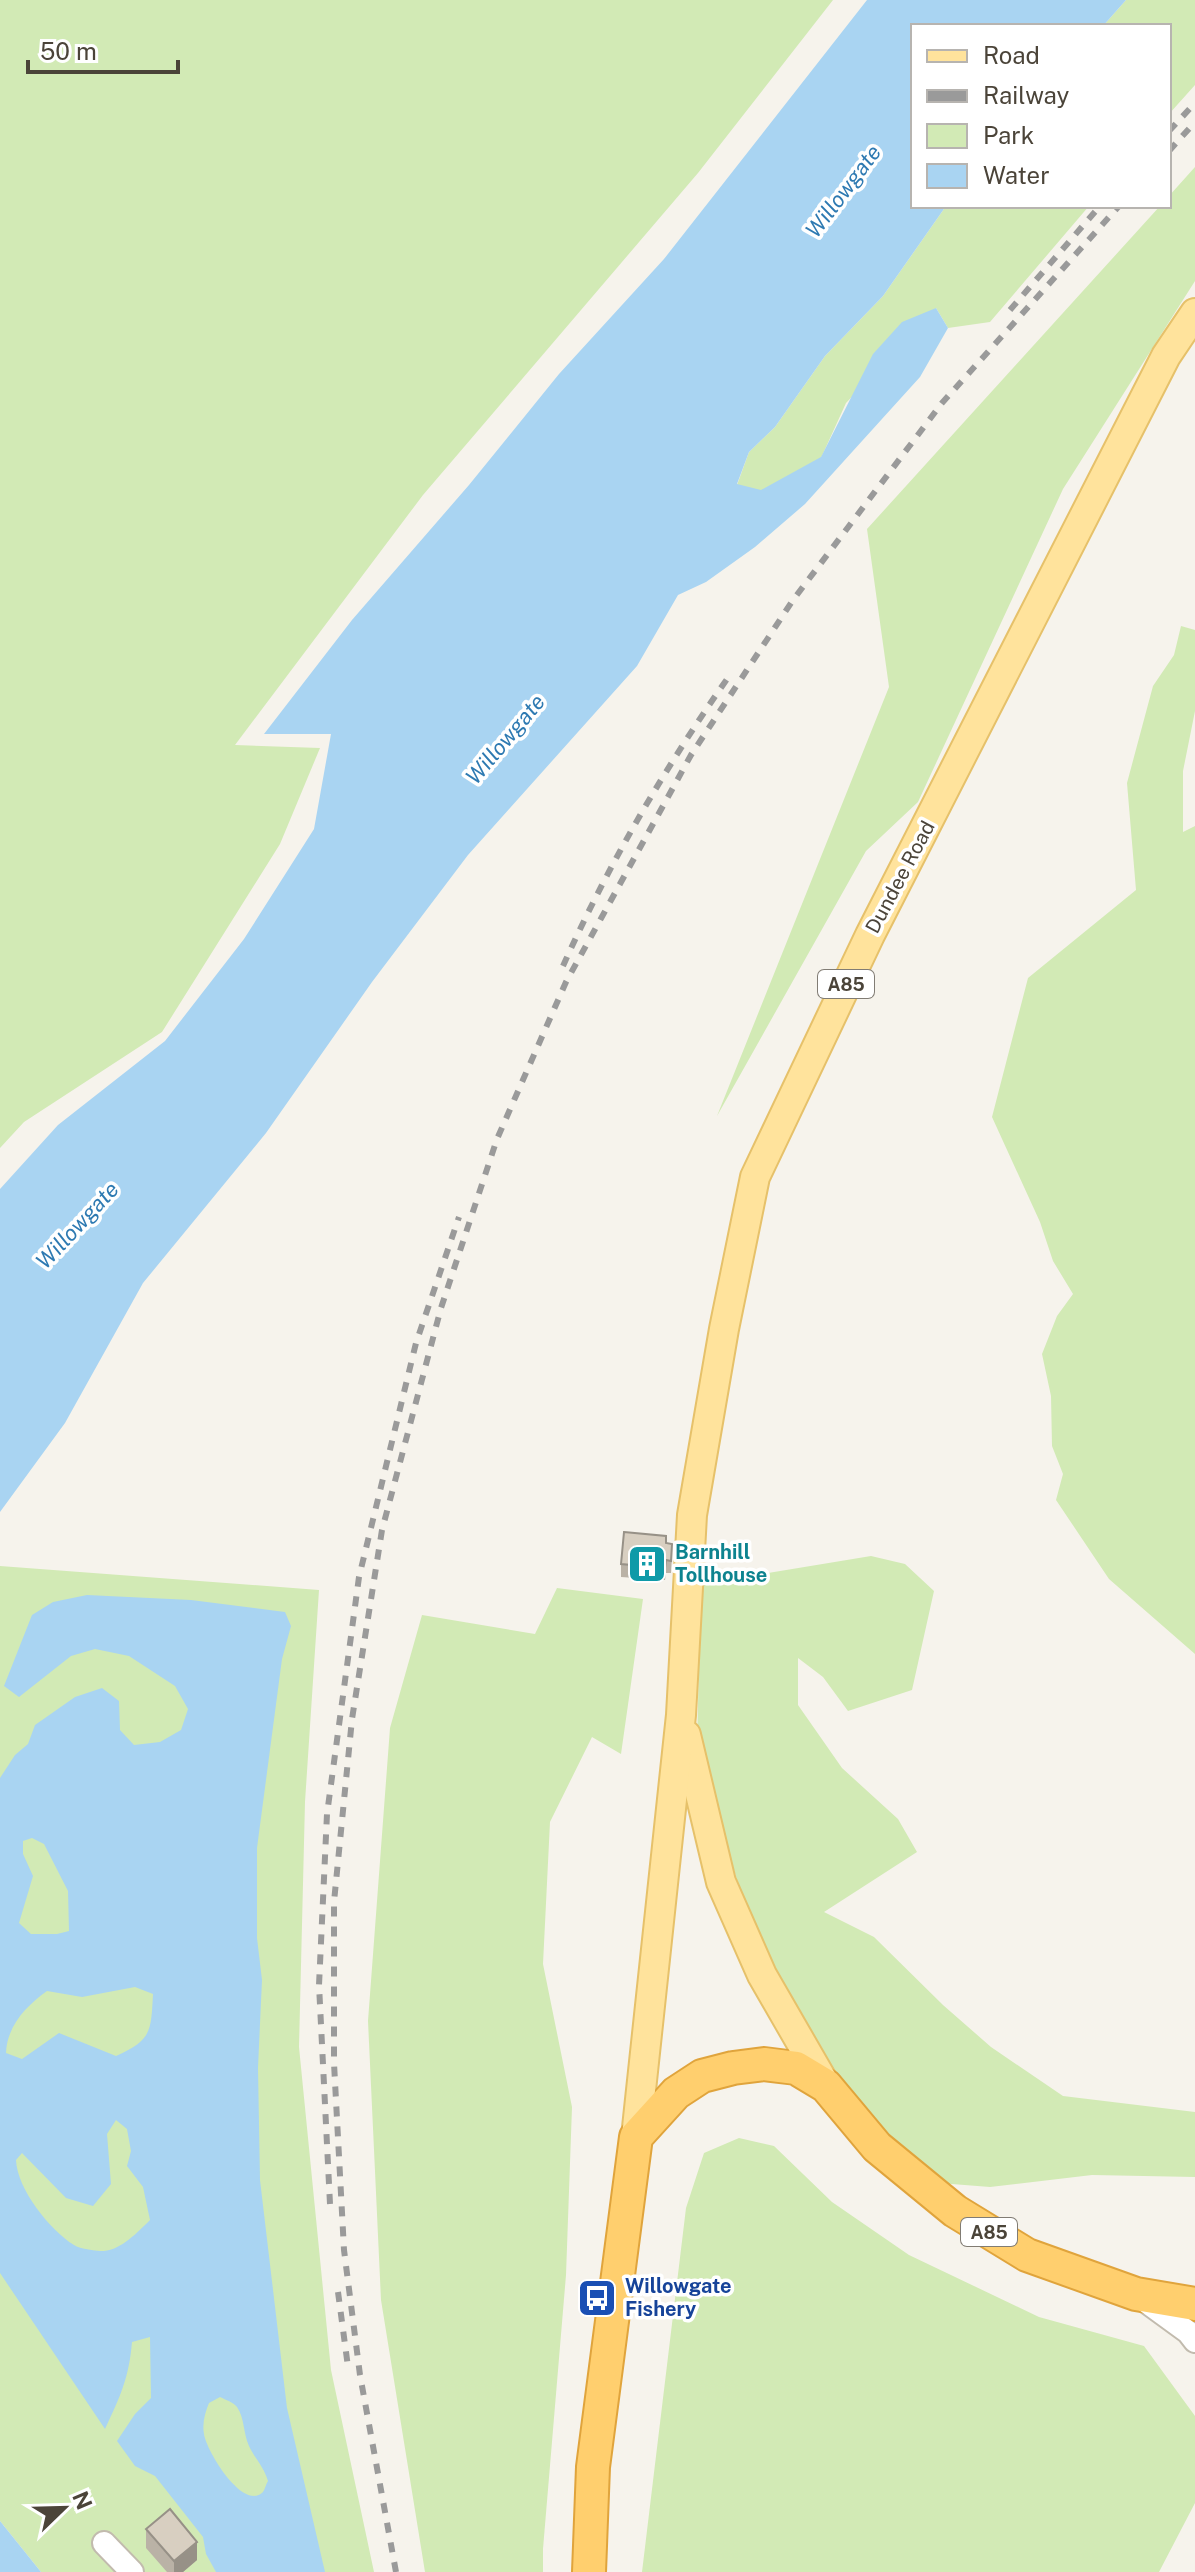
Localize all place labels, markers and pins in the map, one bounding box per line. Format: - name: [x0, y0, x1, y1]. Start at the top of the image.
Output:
- place label: Barnhill Tollhouse: [675, 1540, 767, 1587]
- building icon: Barnhill Tollhouse: [626, 1543, 668, 1585]
- place label: Willowgate Fishery: [625, 2274, 731, 2321]
- bus stop icon: Willowgate Fishery: [576, 2277, 618, 2319]

